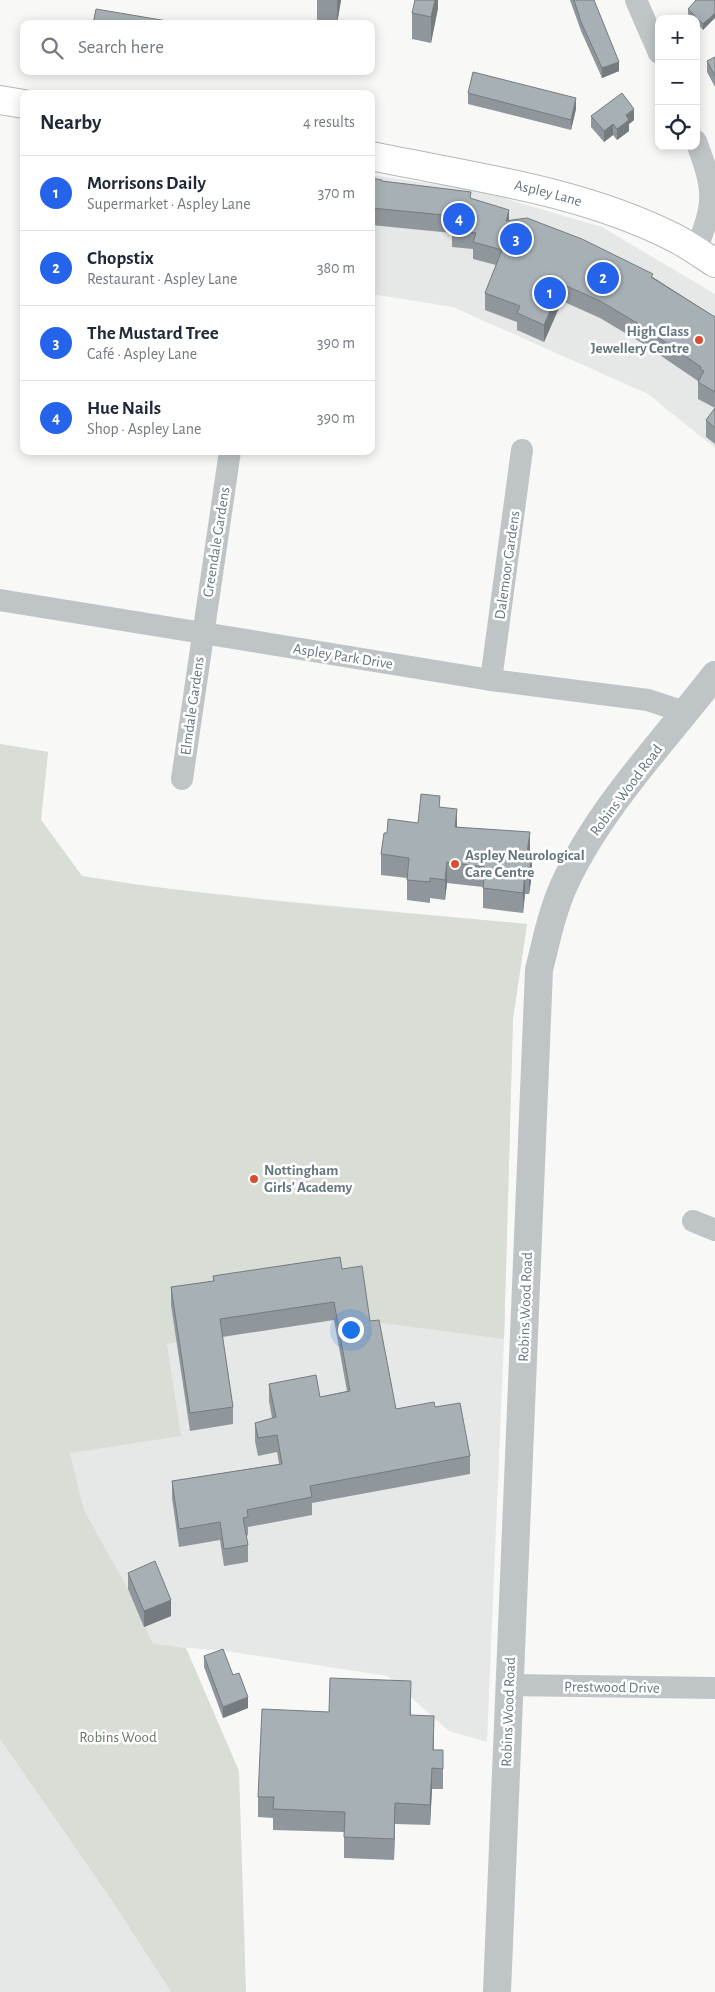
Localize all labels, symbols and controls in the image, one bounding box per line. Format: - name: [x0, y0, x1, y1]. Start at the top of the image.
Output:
- map controls: [655, 15, 700, 150]
- button: +: [655, 15, 700, 60]
- search box: [20, 20, 375, 75]
- icon: search: [38, 34, 66, 62]
- text: Search here: [78, 38, 164, 57]
- button: −: [655, 60, 700, 105]
- button: locate: [655, 105, 700, 150]
- text: Nearby: [40, 112, 101, 133]
- text: 4 results: [303, 114, 355, 130]
- text: Morrisons Daily: [87, 174, 206, 193]
- street label: Aspley Lane: [513, 178, 584, 209]
- text: 1: [53, 185, 59, 201]
- text: 370 m: [318, 185, 355, 201]
- text: Supermarket · Aspley Lane: [87, 196, 251, 212]
- pin: 4: [443, 200, 475, 238]
- pin: 3: [500, 220, 532, 258]
- text: Chopstix: [87, 249, 154, 268]
- pin: 2: [587, 259, 619, 297]
- text: 2: [52, 260, 60, 276]
- text: 380 m: [317, 260, 355, 276]
- text: Restaurant · Aspley Lane: [87, 271, 237, 287]
- pin: 1: [534, 274, 566, 312]
- text: The Mustard Tree: [87, 324, 219, 343]
- place label: High Class Jewellery Centre: [591, 324, 689, 356]
- marker: High Class Jewellery Centre: [693, 334, 705, 346]
- text: 3: [53, 335, 59, 351]
- text: 390 m: [317, 335, 355, 351]
- text: Café · Aspley Lane: [87, 346, 197, 362]
- text: Hue Nails: [87, 399, 161, 418]
- text: 4: [52, 410, 60, 426]
- text: 390 m: [317, 410, 355, 426]
- text: Shop · Aspley Lane: [87, 421, 201, 437]
- street label: Greendale Gardens: [200, 486, 233, 598]
- street label: Dalemoor Gardens: [492, 510, 523, 620]
- street label: Aspley Park Drive: [292, 641, 394, 672]
- street label: Elmdale Gardens: [178, 656, 207, 756]
- street label: Robins Wood Road: [587, 742, 666, 839]
- place label: Aspley Neurological Care Centre: [465, 848, 585, 880]
- marker: Aspley Neurological Care Centre: [449, 858, 461, 870]
- place label: Nottingham Girls' Academy: [264, 1163, 352, 1195]
- marker: Nottingham Girls' Academy: [248, 1173, 260, 1185]
- street label: Robins Wood Road: [516, 1252, 535, 1362]
- your location: [338, 1317, 364, 1343]
- street label: Robins Wood Road: [499, 1657, 518, 1767]
- street label: Prestwood Drive: [564, 1679, 660, 1696]
- park label: Robins Wood: [79, 1730, 157, 1745]

